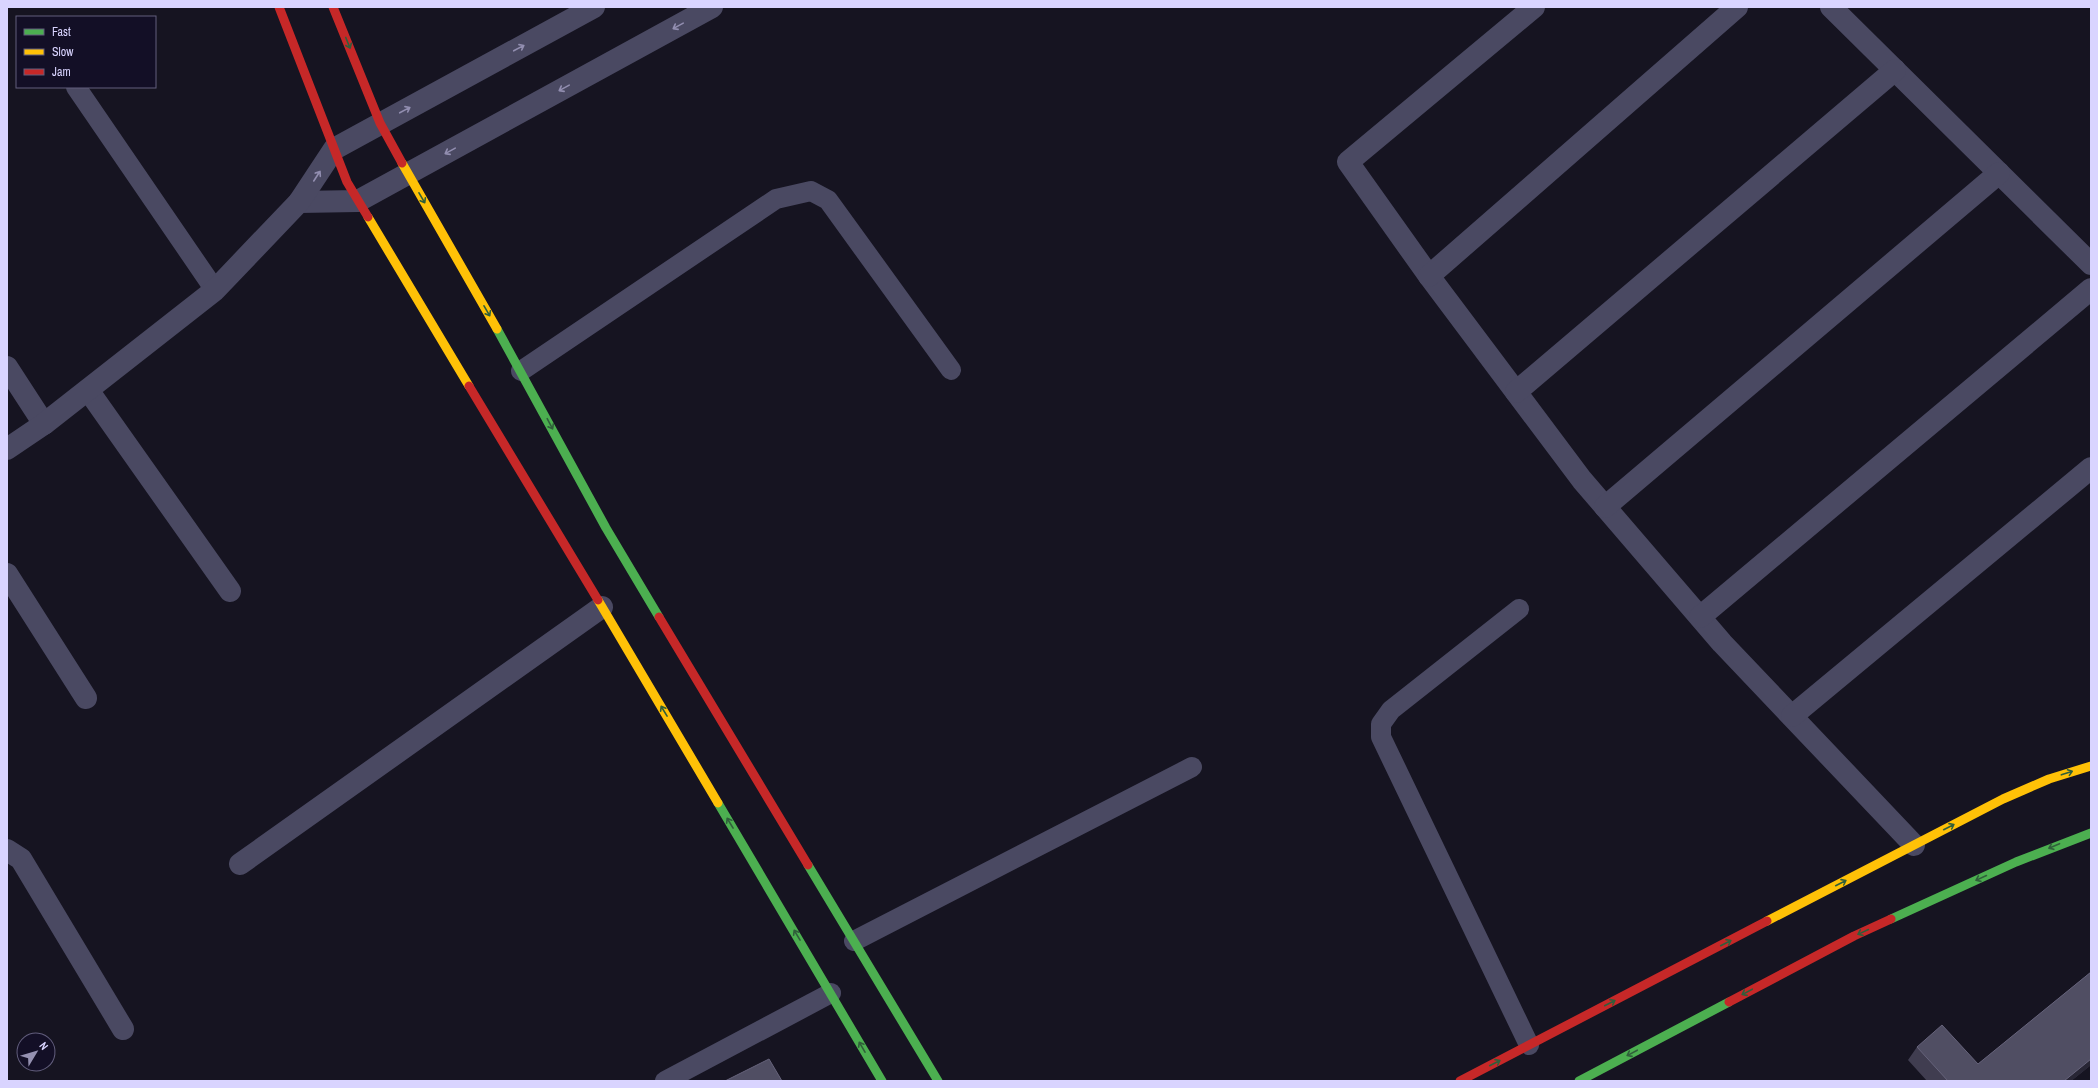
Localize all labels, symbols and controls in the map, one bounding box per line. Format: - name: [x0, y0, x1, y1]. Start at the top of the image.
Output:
- legend: [16, 16, 156, 88]
- one-way arrow: [672, 22, 684, 30]
- text: Fast: [52, 24, 71, 40]
- one-way arrow: [344, 37, 352, 49]
- one-way arrow: [513, 43, 525, 51]
- text: Slow: [52, 44, 74, 60]
- text: Jam: [52, 64, 71, 80]
- one-way arrow: [558, 85, 570, 92]
- one-way arrow: [399, 105, 411, 113]
- one-way arrow: [444, 147, 456, 155]
- one-way arrow: [313, 171, 321, 182]
- one-way arrow: [419, 192, 427, 204]
- one-way arrow: [483, 304, 491, 316]
- one-way arrow: [547, 418, 554, 430]
- one-way arrow: [659, 706, 667, 718]
- one-way arrow: [2060, 769, 2073, 776]
- one-way arrow: [726, 817, 734, 829]
- one-way arrow: [1942, 823, 1954, 831]
- one-way arrow: [2049, 843, 2061, 850]
- one-way arrow: [1975, 875, 1987, 882]
- one-way arrow: [1835, 879, 1847, 886]
- one-way arrow: [792, 929, 800, 941]
- one-way arrow: [1857, 929, 1869, 936]
- one-way arrow: [1719, 939, 1731, 946]
- one-way arrow: [1742, 989, 1754, 997]
- one-way arrow: [1604, 999, 1616, 1006]
- north arrow: [16, 1032, 56, 1072]
- text: N: [36, 1039, 51, 1053]
- one-way arrow: [858, 1041, 866, 1053]
- one-way arrow: [1626, 1050, 1638, 1057]
- one-way arrow: [1489, 1059, 1501, 1066]

